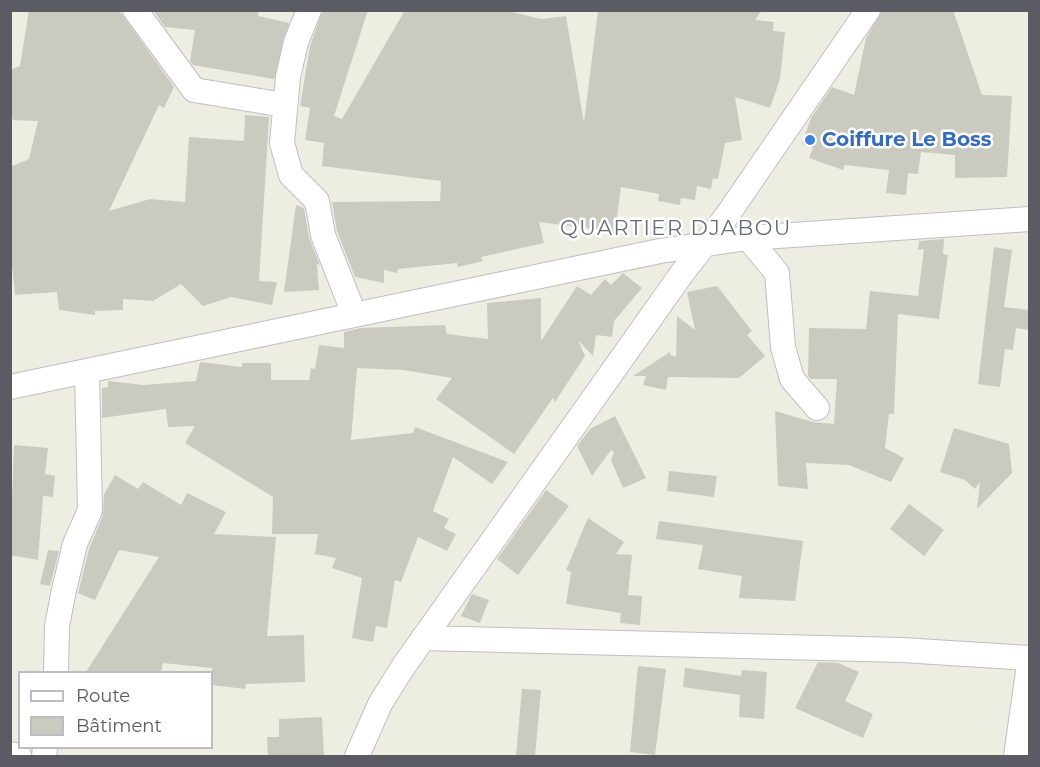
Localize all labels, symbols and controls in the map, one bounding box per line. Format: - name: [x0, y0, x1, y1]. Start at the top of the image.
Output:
- place label: Coiffure Le Boss: [822, 128, 991, 152]
- marker: Coiffure Le Boss: [803, 133, 817, 147]
- district label: QUARTIER DJABOU: [560, 216, 792, 242]
- legend: [18, 671, 213, 749]
- text: Route: [76, 685, 130, 707]
- text: Bâtiment: [76, 715, 162, 737]

